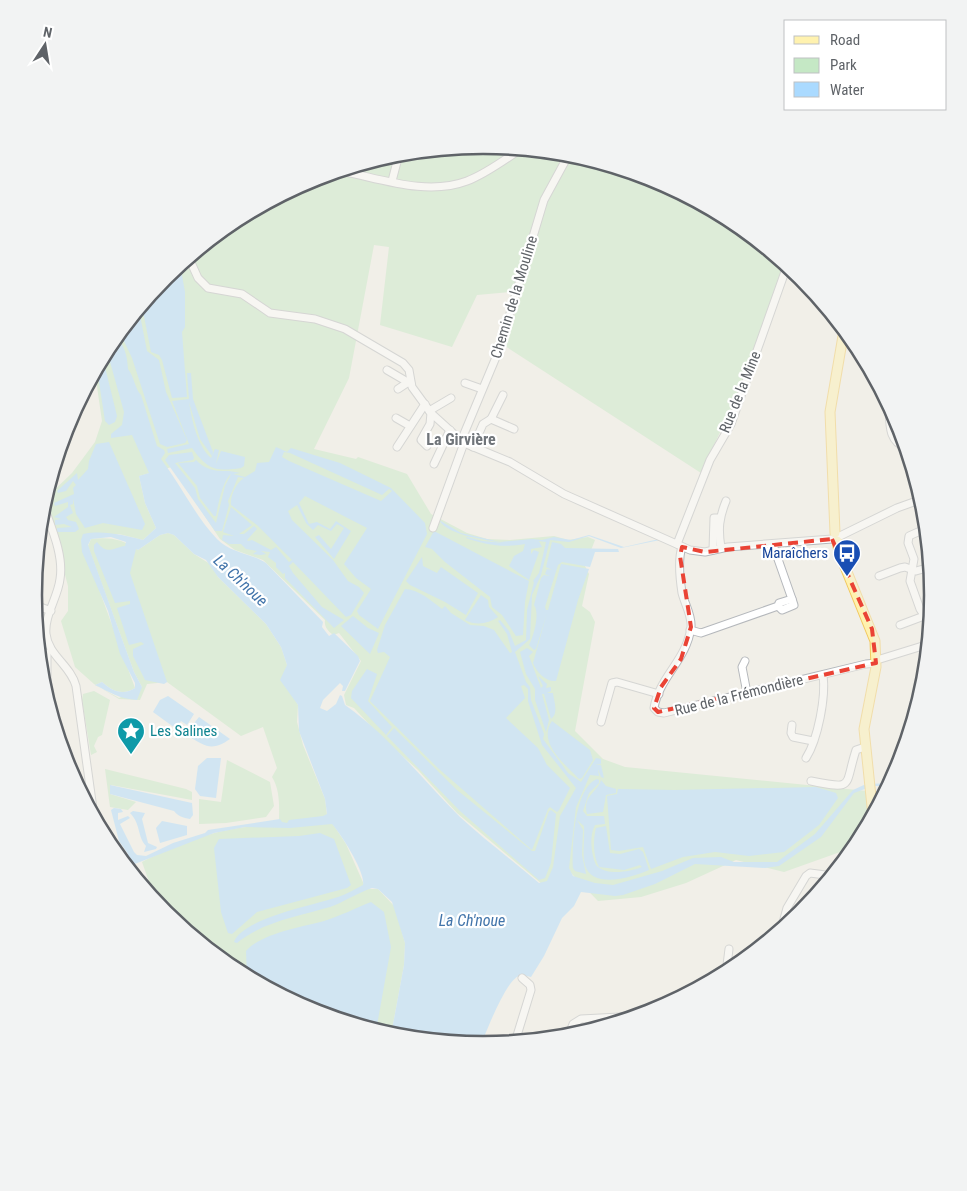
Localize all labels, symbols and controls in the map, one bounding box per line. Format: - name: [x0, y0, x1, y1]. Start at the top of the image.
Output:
- north arrow: [20, 20, 70, 70]
- legend: [784, 20, 947, 110]
- text: N: [42, 24, 54, 41]
- text: Road: [830, 31, 860, 49]
- text: Park: [830, 56, 857, 74]
- text: Water: [830, 81, 865, 99]
- street label: Chemin de la Mouline: [487, 233, 541, 361]
- street label: Rue de la Mine: [715, 348, 765, 436]
- district label: La Girvière: [426, 430, 496, 449]
- bus stop icon: Maraîchers: [832, 538, 862, 577]
- place label: Maraîchers: [762, 544, 828, 562]
- water label: La Ch'noue: [210, 551, 271, 610]
- street label: Rue de la Frémondière: [673, 670, 805, 720]
- place icon: Les Salines: [116, 716, 146, 755]
- place label: Les Salines: [150, 722, 218, 740]
- water label: La Ch'noue: [439, 911, 505, 930]

